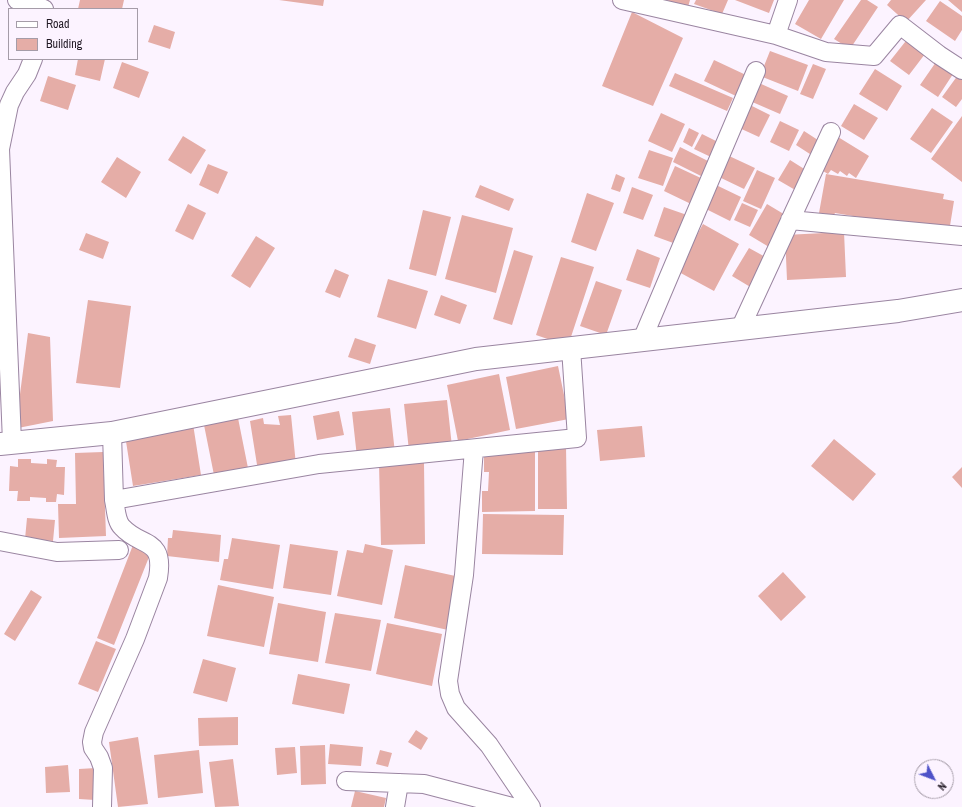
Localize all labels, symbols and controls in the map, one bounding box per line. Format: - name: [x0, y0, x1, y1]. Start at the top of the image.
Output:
- legend: [8, 8, 138, 60]
- text: Road: [46, 16, 70, 32]
- text: Building: [46, 36, 82, 52]
- north arrow: [914, 759, 954, 799]
- text: N: [935, 779, 950, 793]

